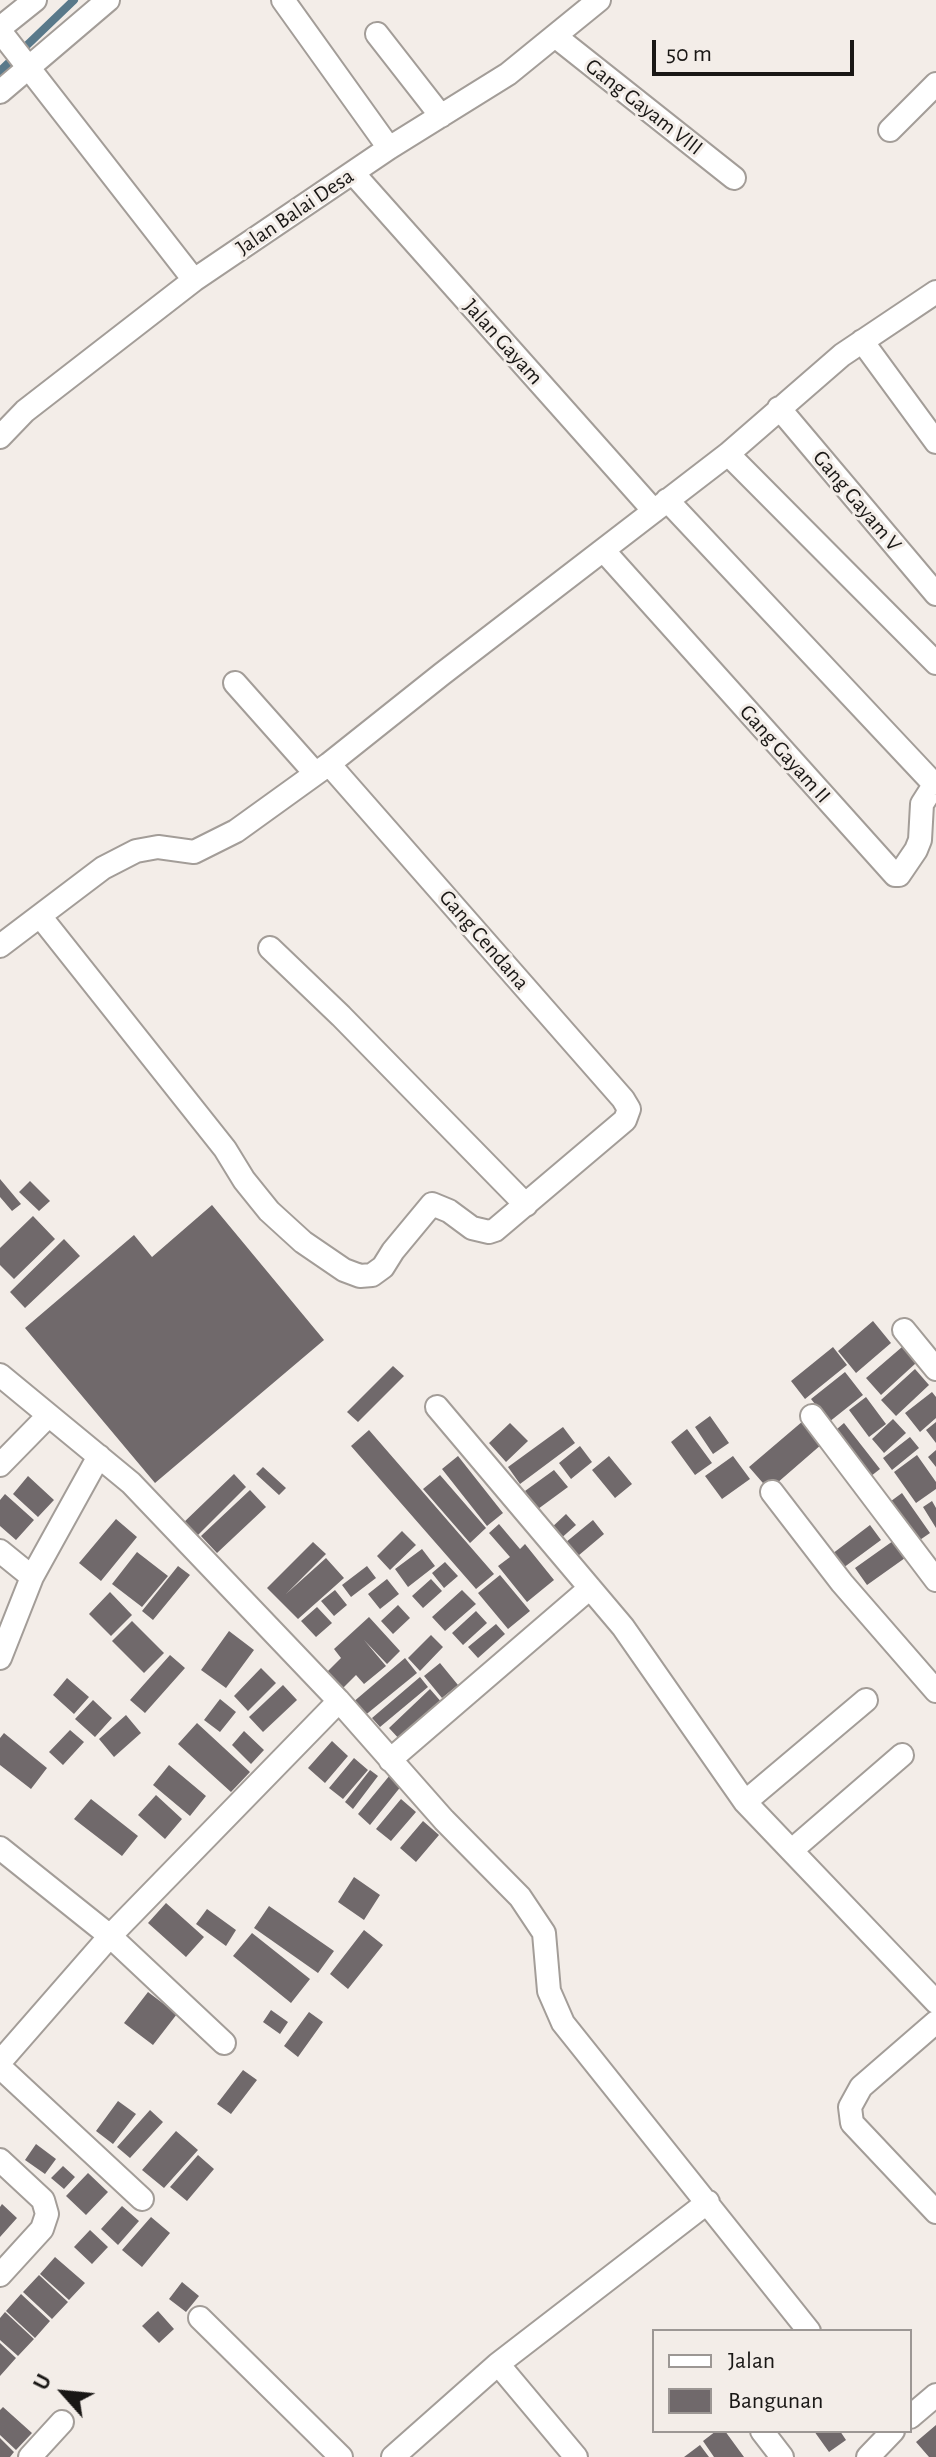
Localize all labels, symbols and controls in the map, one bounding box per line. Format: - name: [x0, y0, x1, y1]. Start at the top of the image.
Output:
- scale bar: [656, 24, 858, 74]
- text: 50 m: [666, 42, 712, 66]
- street label: Gang Gayam VIII: [580, 53, 708, 161]
- street label: Jalan Balai Desa: [231, 163, 359, 261]
- street label: Jalan Gayam: [458, 294, 548, 390]
- street label: Gang Gayam V: [807, 445, 907, 557]
- street label: Gang Gayam II: [734, 699, 836, 809]
- street label: Gang Cendana: [433, 885, 535, 995]
- legend: [652, 2329, 912, 2433]
- text: Jalan: [728, 2349, 775, 2373]
- north arrow: [24, 2353, 104, 2433]
- text: U: [30, 2371, 56, 2393]
- text: Bangunan: [728, 2389, 823, 2413]

